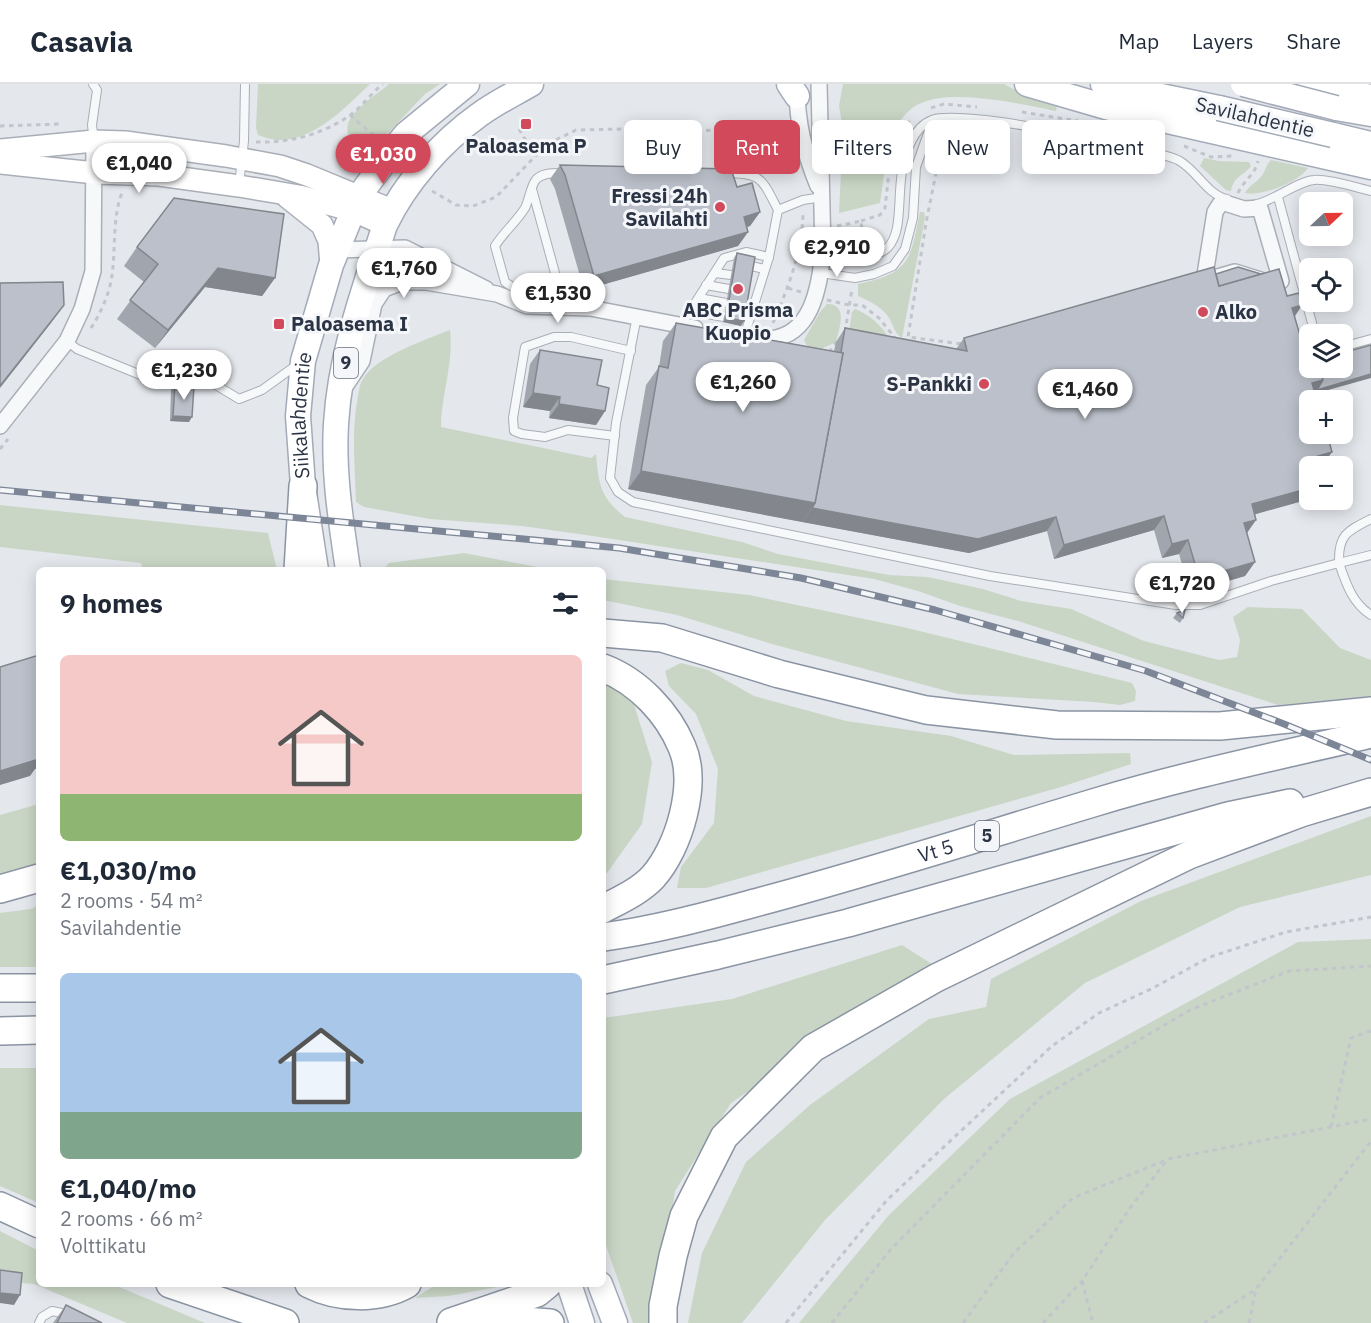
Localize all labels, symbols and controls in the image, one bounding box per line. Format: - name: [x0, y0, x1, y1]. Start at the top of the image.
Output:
- text: Casavia: [30, 23, 133, 60]
- text: Map: [1119, 27, 1159, 55]
- text: Layers: [1192, 27, 1254, 55]
- text: Share: [1287, 27, 1341, 55]
- street label: Savilahdentie: [1193, 90, 1317, 143]
- marker: Paloasema P: [519, 117, 533, 131]
- chip: Buy: [624, 120, 702, 174]
- chip: Rent: [714, 120, 800, 174]
- chip: Filters: [812, 120, 913, 174]
- chip: New: [925, 120, 1010, 174]
- chip: Apartment: [1022, 120, 1165, 174]
- place label: Paloasema P: [465, 132, 587, 159]
- pin: €1,030: [334, 134, 432, 185]
- text: €1,030: [350, 140, 416, 167]
- pin: €1,040: [90, 143, 188, 194]
- text: €1,040: [106, 149, 172, 176]
- place label: Fressi 24h Savilahti: [611, 182, 708, 232]
- north arrow: [1299, 192, 1353, 246]
- map controls: [1299, 192, 1353, 510]
- marker: Fressi 24h Savilahti: [713, 200, 727, 214]
- pin: €2,910: [788, 227, 886, 278]
- text: €2,910: [804, 233, 870, 260]
- pin: €1,760: [355, 248, 453, 299]
- text: €1,760: [371, 254, 437, 281]
- button: locate: [1299, 258, 1353, 312]
- pin: €1,530: [509, 273, 607, 324]
- text: €1,530: [525, 279, 591, 306]
- marker: ABC Prisma Kuopio: [731, 282, 745, 296]
- place label: ABC Prisma Kuopio: [683, 296, 793, 346]
- place label: Alko: [1215, 298, 1257, 325]
- marker: Alko: [1196, 305, 1210, 319]
- place label: Paloasema I: [291, 310, 408, 337]
- marker: Paloasema I: [272, 317, 286, 331]
- button: layers: [1299, 324, 1353, 378]
- street label: Siikalahdentie: [284, 348, 318, 480]
- road number: 9: [334, 348, 358, 378]
- pin: €1,230: [135, 350, 233, 401]
- text: €1,230: [151, 356, 217, 383]
- pin: €1,260: [694, 362, 792, 413]
- text: €1,260: [710, 368, 776, 395]
- pin: €1,460: [1036, 369, 1134, 420]
- place label: S-Pankki: [886, 370, 972, 397]
- text: €1,460: [1052, 375, 1118, 402]
- marker: S-Pankki: [977, 377, 991, 391]
- button: +: [1299, 390, 1353, 444]
- button: −: [1299, 456, 1353, 510]
- pin: €1,720: [1133, 563, 1231, 614]
- text: €1,720: [1149, 569, 1215, 596]
- text: 9 homes: [60, 586, 163, 620]
- icon: filters: [549, 587, 582, 620]
- icon: home: [267, 694, 375, 802]
- road number: 5: [975, 821, 999, 851]
- street label: Vt 5: [915, 832, 957, 868]
- text: €1,030/mo: [60, 853, 196, 887]
- text: 2 rooms · 54 m²: [60, 887, 203, 914]
- text: Savilahdentie: [60, 914, 181, 941]
- icon: home: [267, 1012, 375, 1120]
- text: €1,040/mo: [60, 1171, 196, 1205]
- text: 2 rooms · 66 m²: [60, 1205, 203, 1232]
- text: Volttikatu: [60, 1232, 146, 1259]

